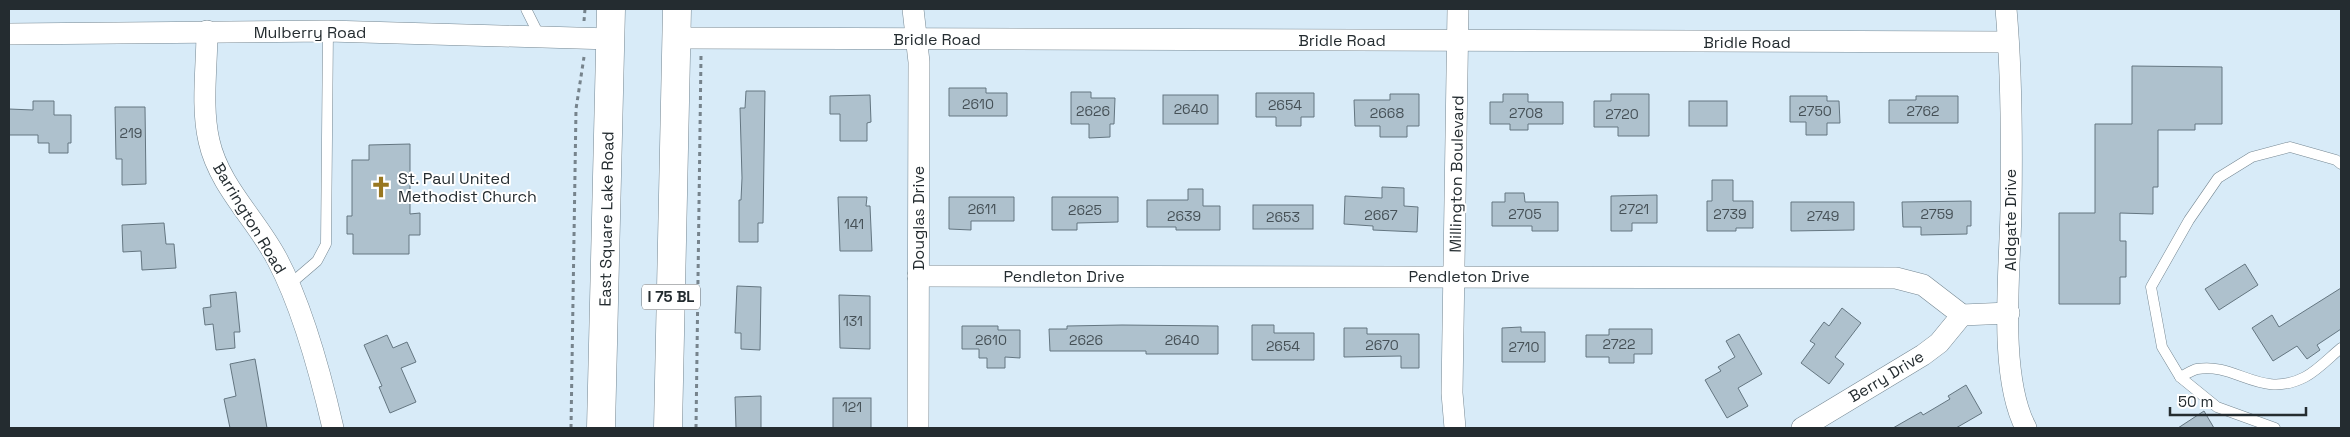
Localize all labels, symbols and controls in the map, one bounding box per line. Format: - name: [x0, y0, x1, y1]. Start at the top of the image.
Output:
- street label: Mulberry Road: [254, 22, 366, 43]
- street label: Bridle Road: [893, 29, 981, 50]
- street label: Bridle Road: [1298, 30, 1386, 51]
- street label: Bridle Road: [1703, 32, 1791, 53]
- house number: 2610: [962, 95, 994, 113]
- street label: Millington Boulevard: [1445, 95, 1468, 253]
- house number: 2654: [1268, 96, 1302, 114]
- house number: 2640: [1174, 100, 1208, 118]
- house number: 2626: [1076, 102, 1110, 120]
- house number: 2750: [1798, 102, 1832, 120]
- house number: 2762: [1906, 102, 1940, 120]
- house number: 2668: [1370, 104, 1404, 122]
- house number: 2708: [1509, 104, 1543, 122]
- house number: 2720: [1605, 105, 1639, 123]
- house number: 219: [120, 124, 142, 142]
- street label: East Square Lake Road: [594, 131, 619, 307]
- street label: Barrington Road: [208, 159, 291, 278]
- street label: Douglas Drive: [908, 166, 929, 270]
- place label: St. Paul United Methodist Church: [398, 168, 537, 207]
- street label: Aldgate Drive: [2000, 169, 2021, 271]
- church icon: St. Paul United Methodist Church: [368, 174, 394, 200]
- house number: 2611: [968, 200, 996, 218]
- house number: 2721: [1619, 200, 1649, 218]
- house number: 2625: [1068, 201, 1102, 219]
- house number: 2705: [1508, 205, 1542, 223]
- house number: 2739: [1713, 205, 1747, 223]
- house number: 2759: [1920, 205, 1954, 223]
- house number: 2667: [1364, 206, 1398, 224]
- house number: 2639: [1167, 207, 1201, 225]
- house number: 2749: [1807, 207, 1839, 225]
- house number: 2653: [1266, 208, 1300, 226]
- house number: 141: [844, 215, 864, 233]
- street label: Pendleton Drive: [1003, 266, 1125, 287]
- street label: Pendleton Drive: [1408, 266, 1530, 287]
- road number: I 75 BL: [642, 284, 700, 310]
- house number: 131: [843, 312, 863, 330]
- house number: 2610: [975, 331, 1007, 349]
- house number: 2626: [1069, 331, 1103, 349]
- house number: 2640: [1165, 331, 1199, 349]
- house number: 2722: [1603, 335, 1635, 353]
- house number: 2670: [1365, 336, 1399, 354]
- house number: 2654: [1266, 337, 1300, 355]
- house number: 2710: [1509, 338, 1539, 356]
- street label: Berry Drive: [1845, 346, 1928, 407]
- scale bar: [2170, 384, 2306, 416]
- text: 50 m: [2178, 392, 2213, 411]
- house number: 121: [842, 398, 862, 416]

